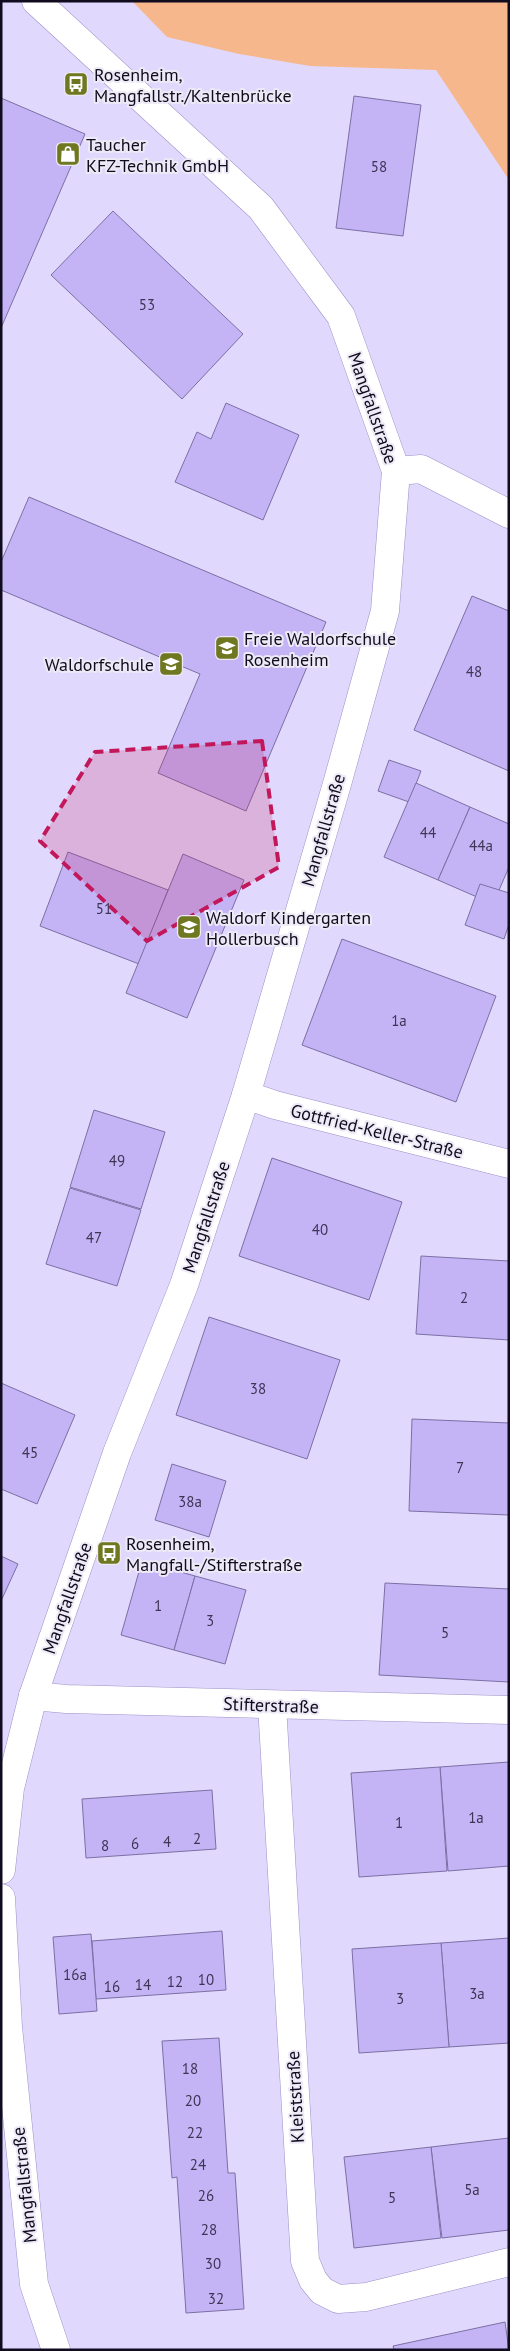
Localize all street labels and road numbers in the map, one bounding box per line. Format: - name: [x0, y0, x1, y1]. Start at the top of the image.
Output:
- street label: Mangfallstraße: [343, 349, 403, 467]
- street label: Mangfallstraße: [296, 771, 350, 889]
- street label: Gottfried-Keller-Straße: [288, 1098, 466, 1164]
- street label: Mangfallstraße: [177, 1158, 235, 1276]
- street label: Mangfallstraße: [37, 1539, 97, 1657]
- street label: Stifterstraße: [223, 1692, 319, 1718]
- street label: Kleiststraße: [281, 2050, 309, 2144]
- street label: Mangfallstraße: [6, 2126, 42, 2244]

